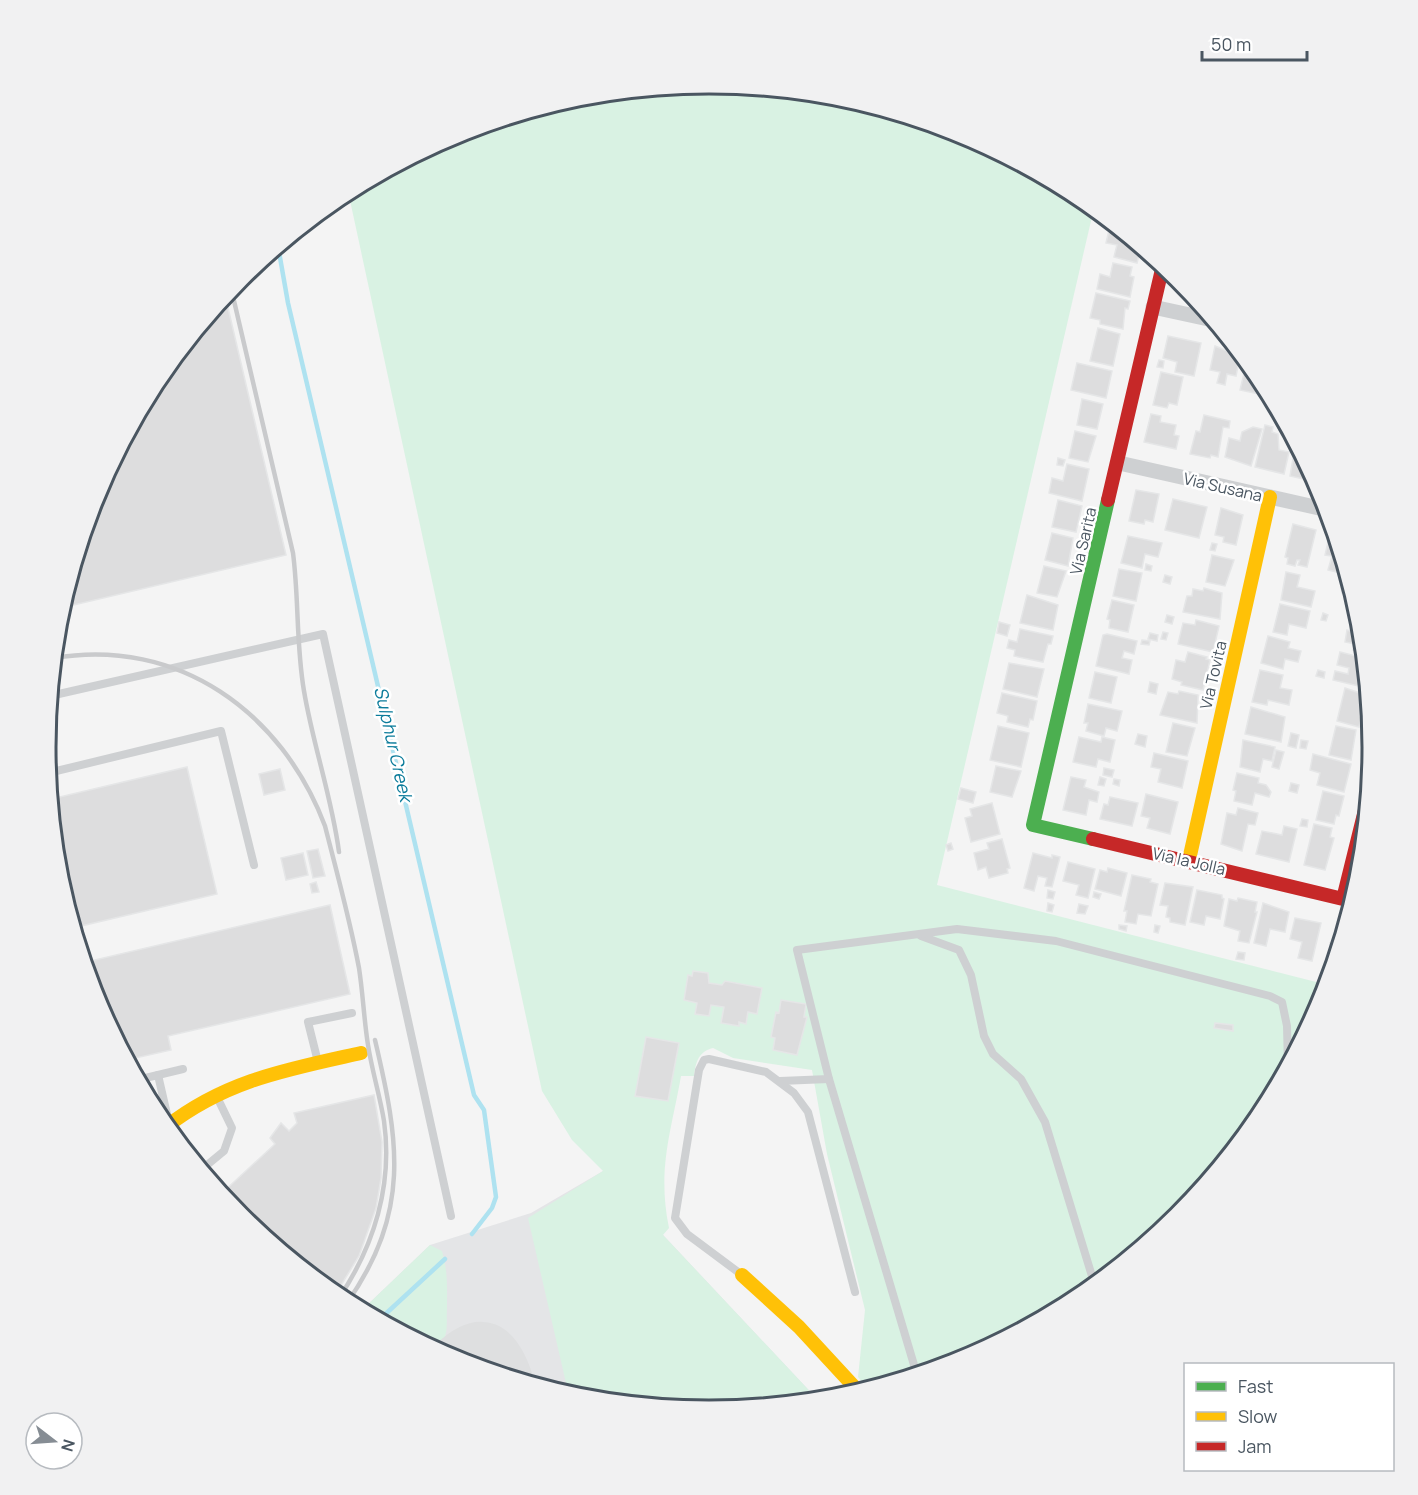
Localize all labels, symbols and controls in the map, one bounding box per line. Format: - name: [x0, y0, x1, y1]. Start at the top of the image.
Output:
- scale bar: [1202, 24, 1307, 62]
- text: 50 m: [1211, 32, 1251, 56]
- street label: Via Susana: [1181, 467, 1265, 507]
- street label: Via Sarita: [1065, 505, 1101, 577]
- street label: Via Tovita: [1194, 639, 1232, 711]
- water label: Sulphur Creek: [369, 684, 420, 807]
- street label: Via la Jolla: [1150, 842, 1228, 880]
- legend: [1184, 1363, 1394, 1471]
- text: Fast: [1238, 1374, 1273, 1398]
- text: Slow: [1238, 1404, 1278, 1428]
- north arrow: [24, 1411, 84, 1471]
- text: Jam: [1238, 1434, 1272, 1458]
- text: N: [56, 1437, 81, 1454]

